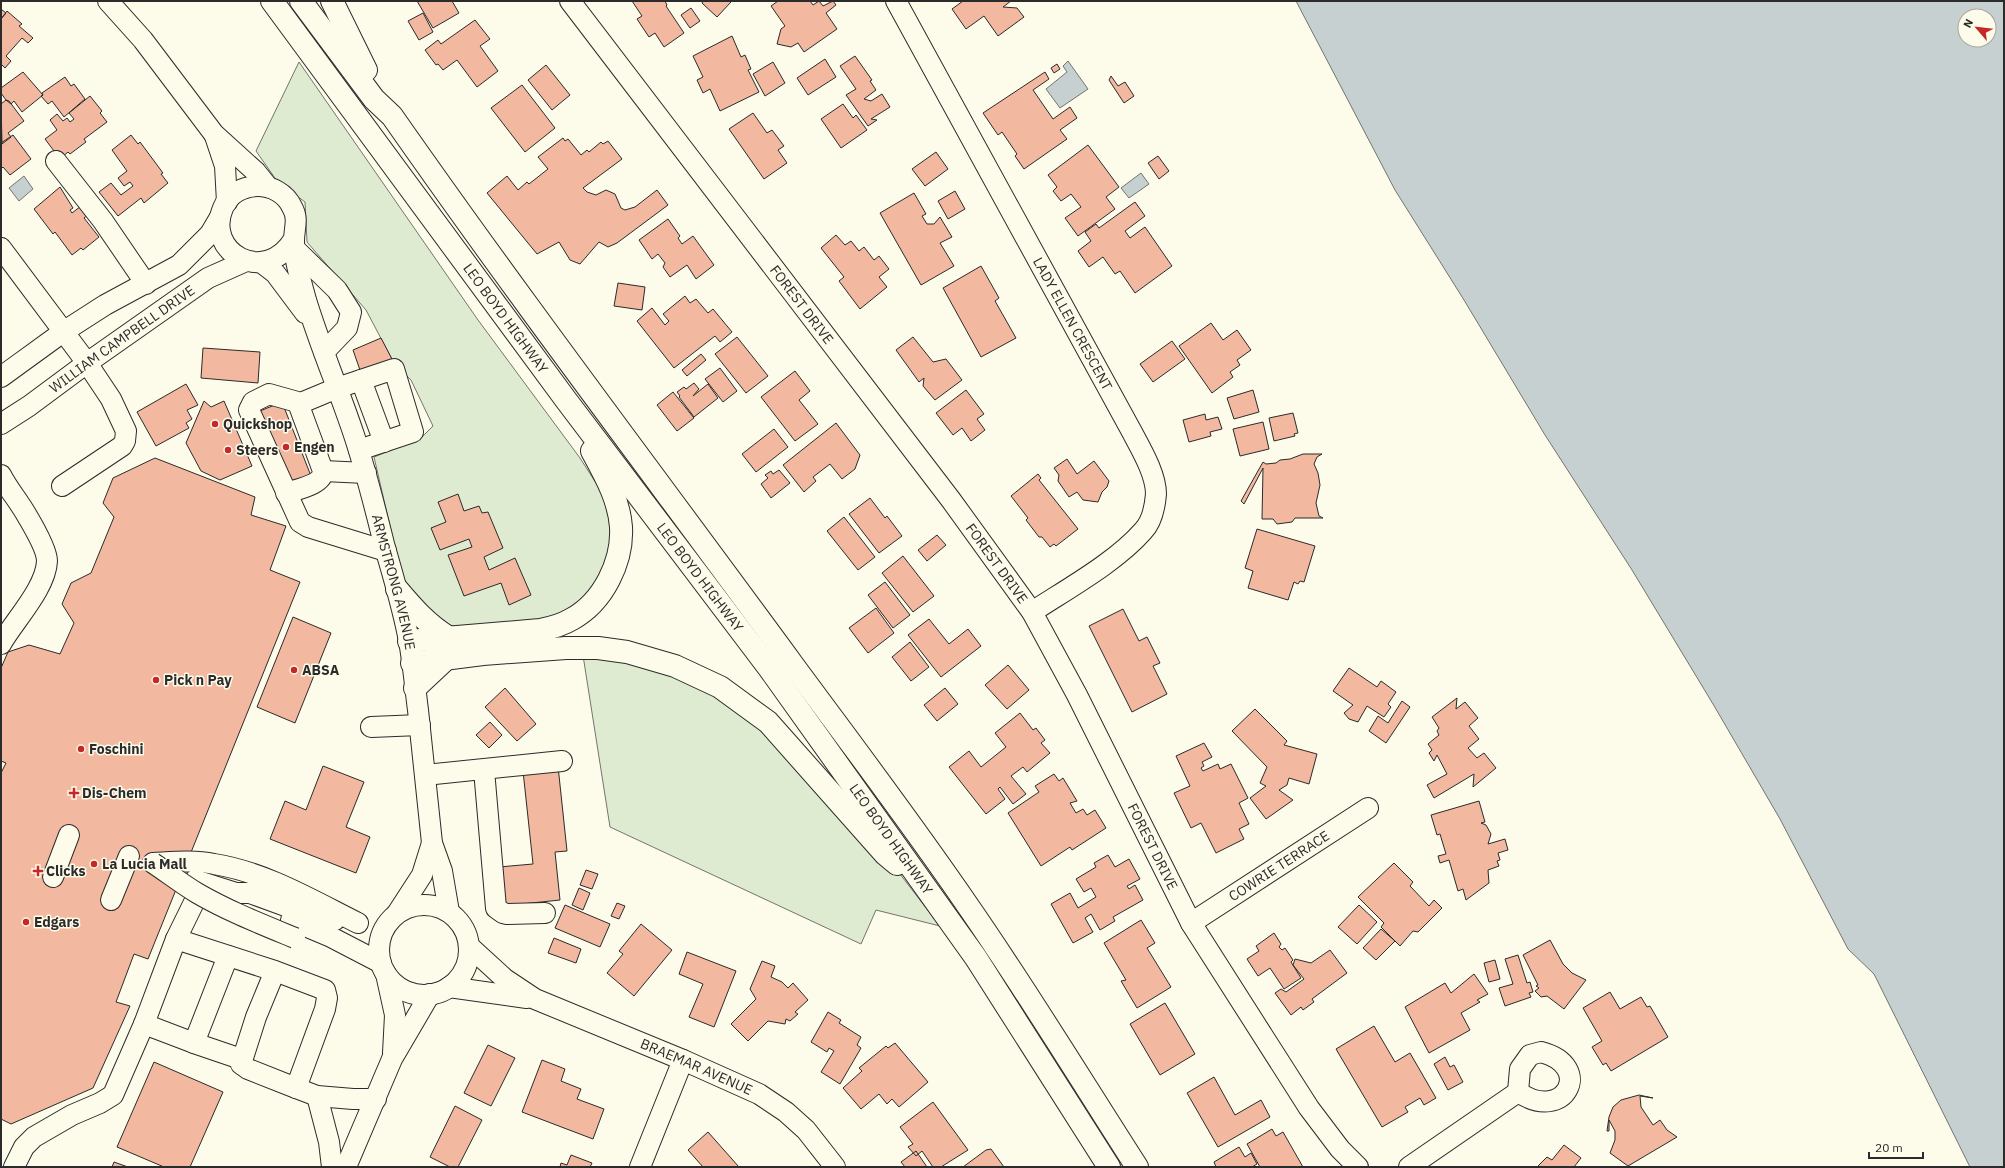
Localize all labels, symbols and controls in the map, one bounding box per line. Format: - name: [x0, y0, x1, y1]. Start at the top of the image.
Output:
- north arrow: [1957, 8, 1997, 48]
- text: N: [1960, 16, 1976, 30]
- street label: LADY ELLEN CRESCENT: [1029, 254, 1116, 394]
- street label: LEO BOYD HIGHWAY: [459, 260, 553, 377]
- street label: FOREST DRIVE: [766, 262, 838, 348]
- street label: WILLIAM CAMPBELL DRIVE: [46, 281, 198, 397]
- place label: Quickshop: [223, 415, 292, 433]
- marker: Quickshop: [210, 419, 220, 429]
- place label: Engen: [294, 438, 335, 456]
- place label: Steers: [236, 441, 278, 459]
- marker: Engen: [281, 442, 291, 452]
- marker: Steers: [223, 445, 233, 455]
- street label: ARMSTRONG AVENUE: [368, 512, 419, 651]
- street label: LEO BOYD HIGHWAY: [653, 519, 748, 636]
- street label: FOREST DRIVE: [962, 520, 1032, 607]
- place label: ABSA: [302, 661, 340, 679]
- marker: ABSA: [289, 665, 299, 675]
- place label: Pick n Pay: [164, 671, 232, 689]
- marker: Pick n Pay: [151, 675, 161, 685]
- place label: Foschini: [89, 740, 144, 758]
- marker: Foschini: [76, 744, 86, 754]
- street label: LEO BOYD HIGHWAY: [845, 780, 937, 899]
- place label: Dis-Chem: [82, 784, 147, 802]
- marker: Dis-Chem: [69, 788, 79, 798]
- street label: FOREST DRIVE: [1124, 800, 1182, 893]
- street label: COWRIE TERRACE: [1225, 826, 1333, 905]
- place label: La Lucia Mall: [102, 855, 187, 873]
- marker: La Lucia Mall: [89, 859, 99, 869]
- place label: Clicks: [46, 862, 86, 880]
- marker: Clicks: [33, 866, 43, 876]
- place label: Edgars: [34, 913, 79, 931]
- marker: Edgars: [21, 917, 31, 927]
- street label: BRAEMAR AVENUE: [638, 1034, 755, 1099]
- scale bar: [1869, 1134, 1923, 1160]
- text: 20 m: [1875, 1140, 1903, 1155]

